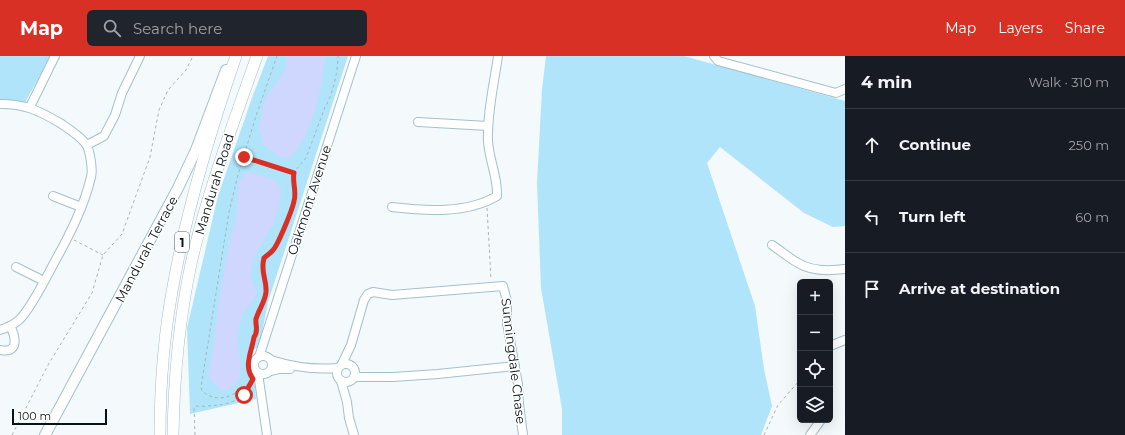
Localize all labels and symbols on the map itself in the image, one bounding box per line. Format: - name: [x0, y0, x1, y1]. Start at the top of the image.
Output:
- street label: Mandurah Road: [191, 131, 237, 237]
- street label: Oakmont Avenue: [284, 143, 334, 257]
- route end: [235, 148, 253, 166]
- street label: Mandurah Terrace: [111, 193, 181, 305]
- road number: 1: [175, 232, 189, 252]
- street label: Sunningdale Chase: [498, 297, 530, 425]
- route start: [235, 386, 253, 404]
- scale bar: [12, 407, 107, 426]

